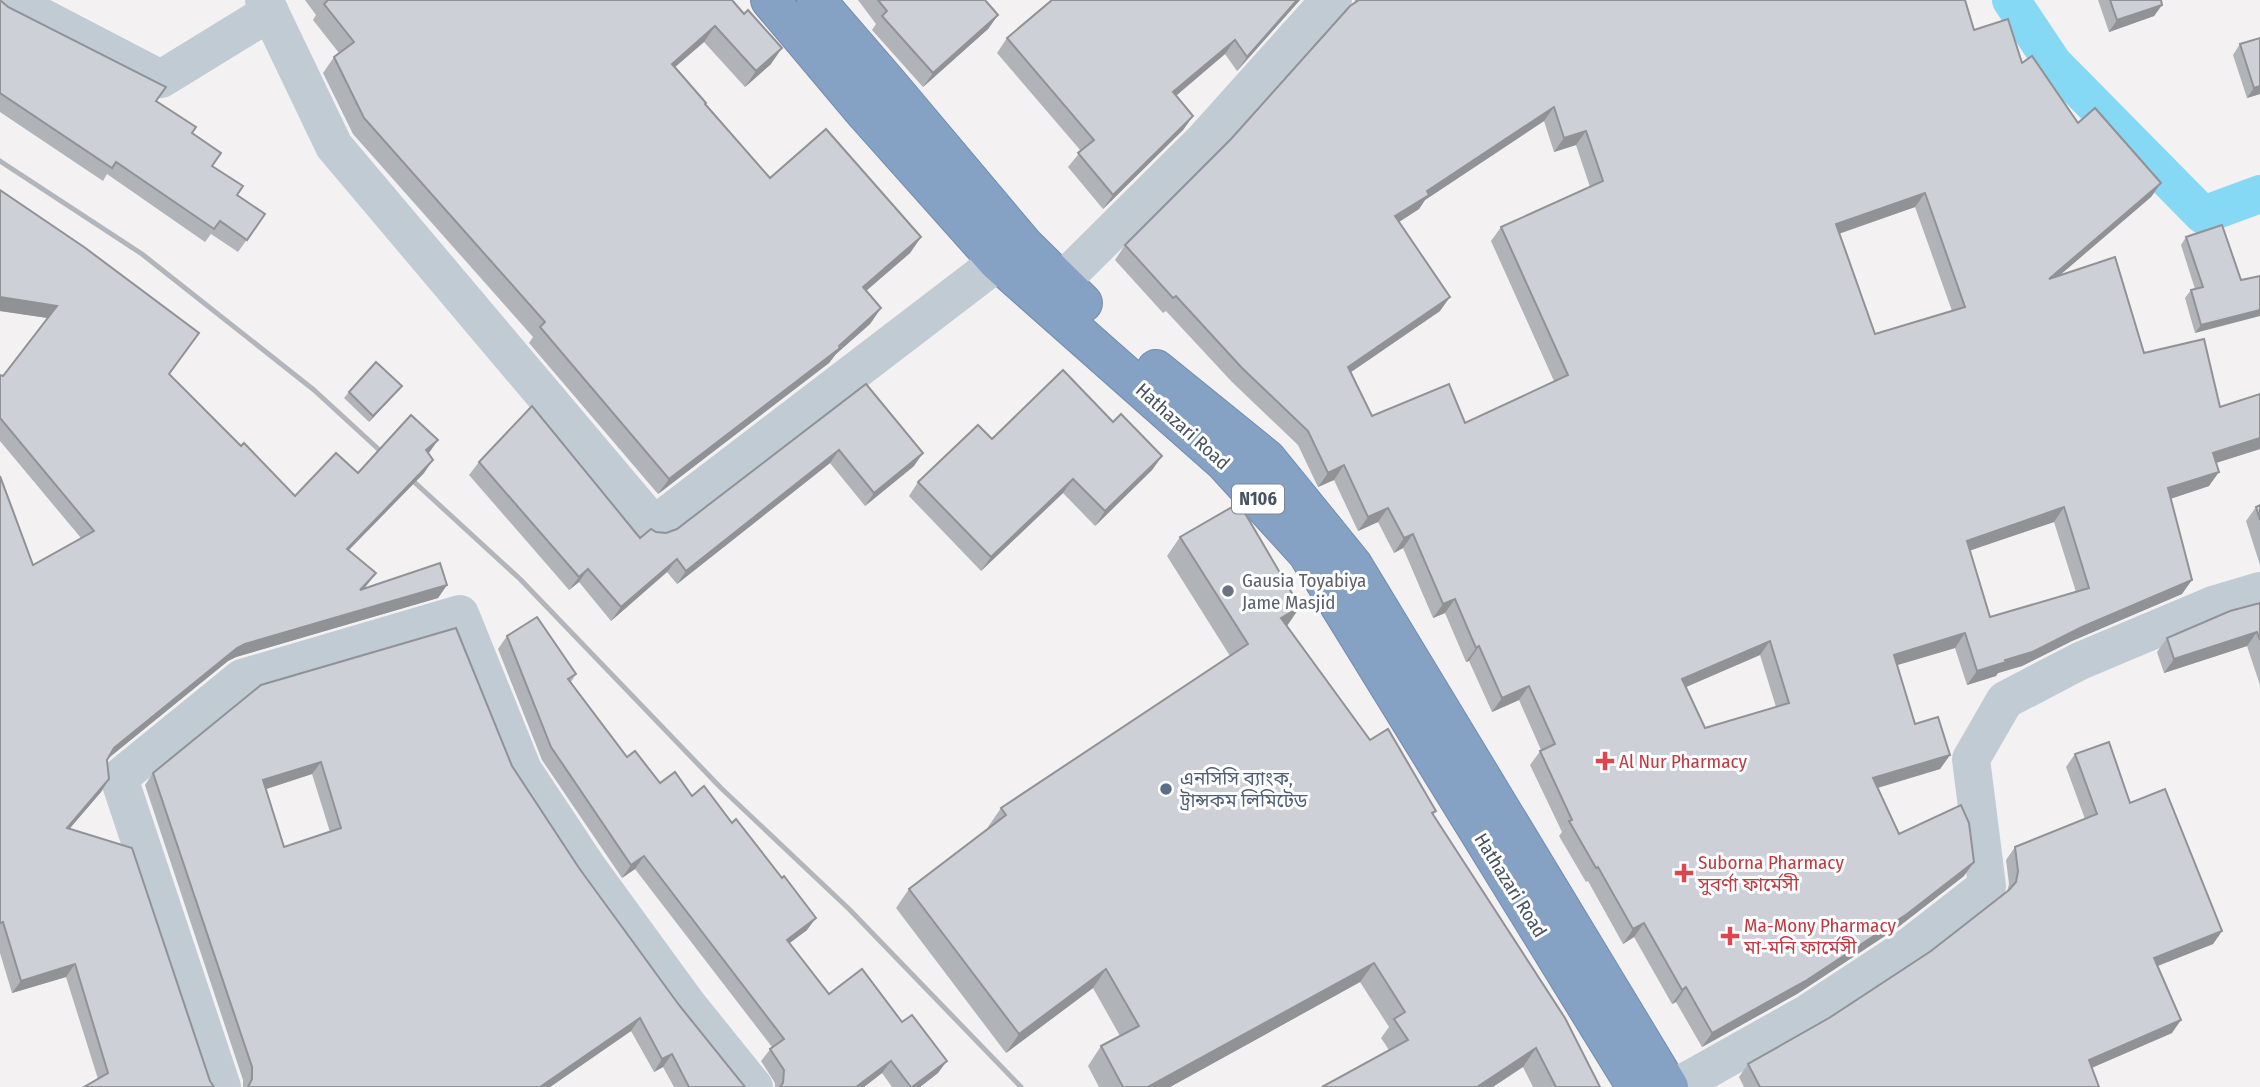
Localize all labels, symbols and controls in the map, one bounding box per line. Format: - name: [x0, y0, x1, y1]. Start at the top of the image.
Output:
- street label: Hathazari Road: [1131, 378, 1234, 474]
- road number: N106: [1232, 485, 1284, 514]
- place label: Gausia Toyabiya Jame Masjid: [1242, 569, 1366, 614]
- marker: Gausia Toyabiya Jame Masjid: [1220, 583, 1236, 599]
- place label: Al Nur Pharmacy: [1619, 750, 1748, 773]
- marker: Al Nur Pharmacy: [1597, 753, 1613, 769]
- place label: এনসিসি ব্যাংক, ট্রান্সকম লিমিটেড: [1179, 767, 1308, 812]
- marker: এনসিসি ব্যাংক, ট্রান্সকম লিমিটেড: [1158, 781, 1174, 797]
- street label: Hathazari Road: [1470, 829, 1552, 941]
- place label: Suborna Pharmacy সুবর্ণা ফার্মেসী: [1697, 851, 1844, 896]
- marker: Suborna Pharmacy সুবর্ণা ফার্মেসী: [1676, 865, 1692, 881]
- place label: Ma-Mony Pharmacy মা-মনি ফার্মেসী: [1743, 914, 1897, 959]
- marker: Ma-Mony Pharmacy মা-মনি ফার্মেসী: [1722, 928, 1738, 944]

